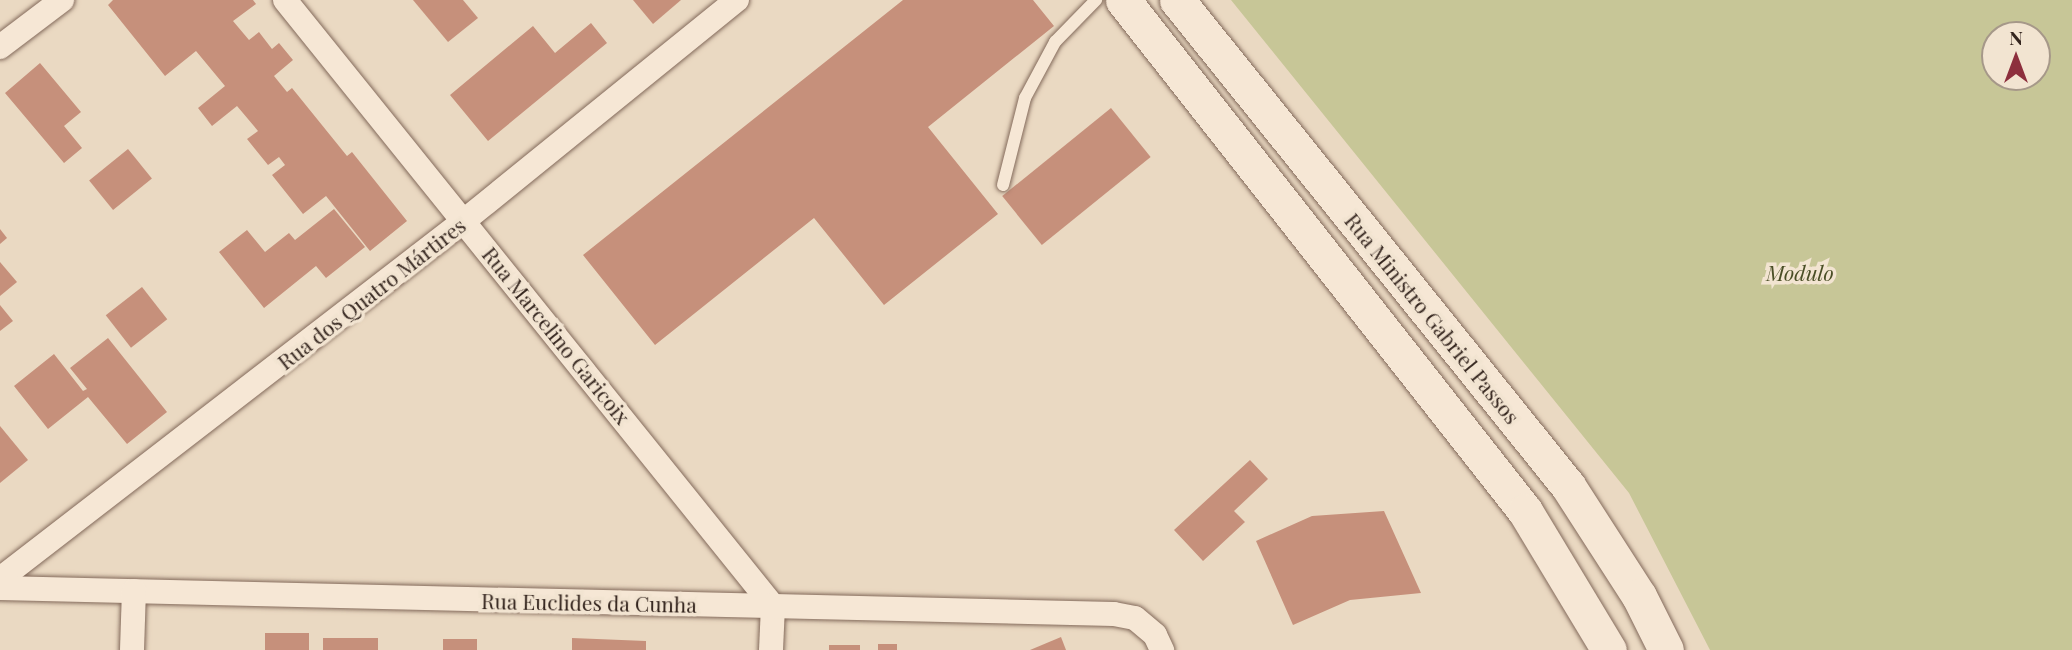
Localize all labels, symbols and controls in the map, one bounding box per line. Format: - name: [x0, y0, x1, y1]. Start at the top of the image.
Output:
- north arrow: [1981, 21, 2051, 91]
- text: N: [2009, 24, 2023, 50]
- street label: Rua Ministro Gabriel Passos: [1340, 208, 1526, 428]
- street label: Rua dos Quatro Mártires: [272, 212, 470, 374]
- street label: Rua Marcelino Garicoix: [478, 241, 636, 429]
- park label: Modulo: [1766, 259, 1834, 285]
- street label: Rua Euclides da Cunha: [481, 588, 697, 616]

